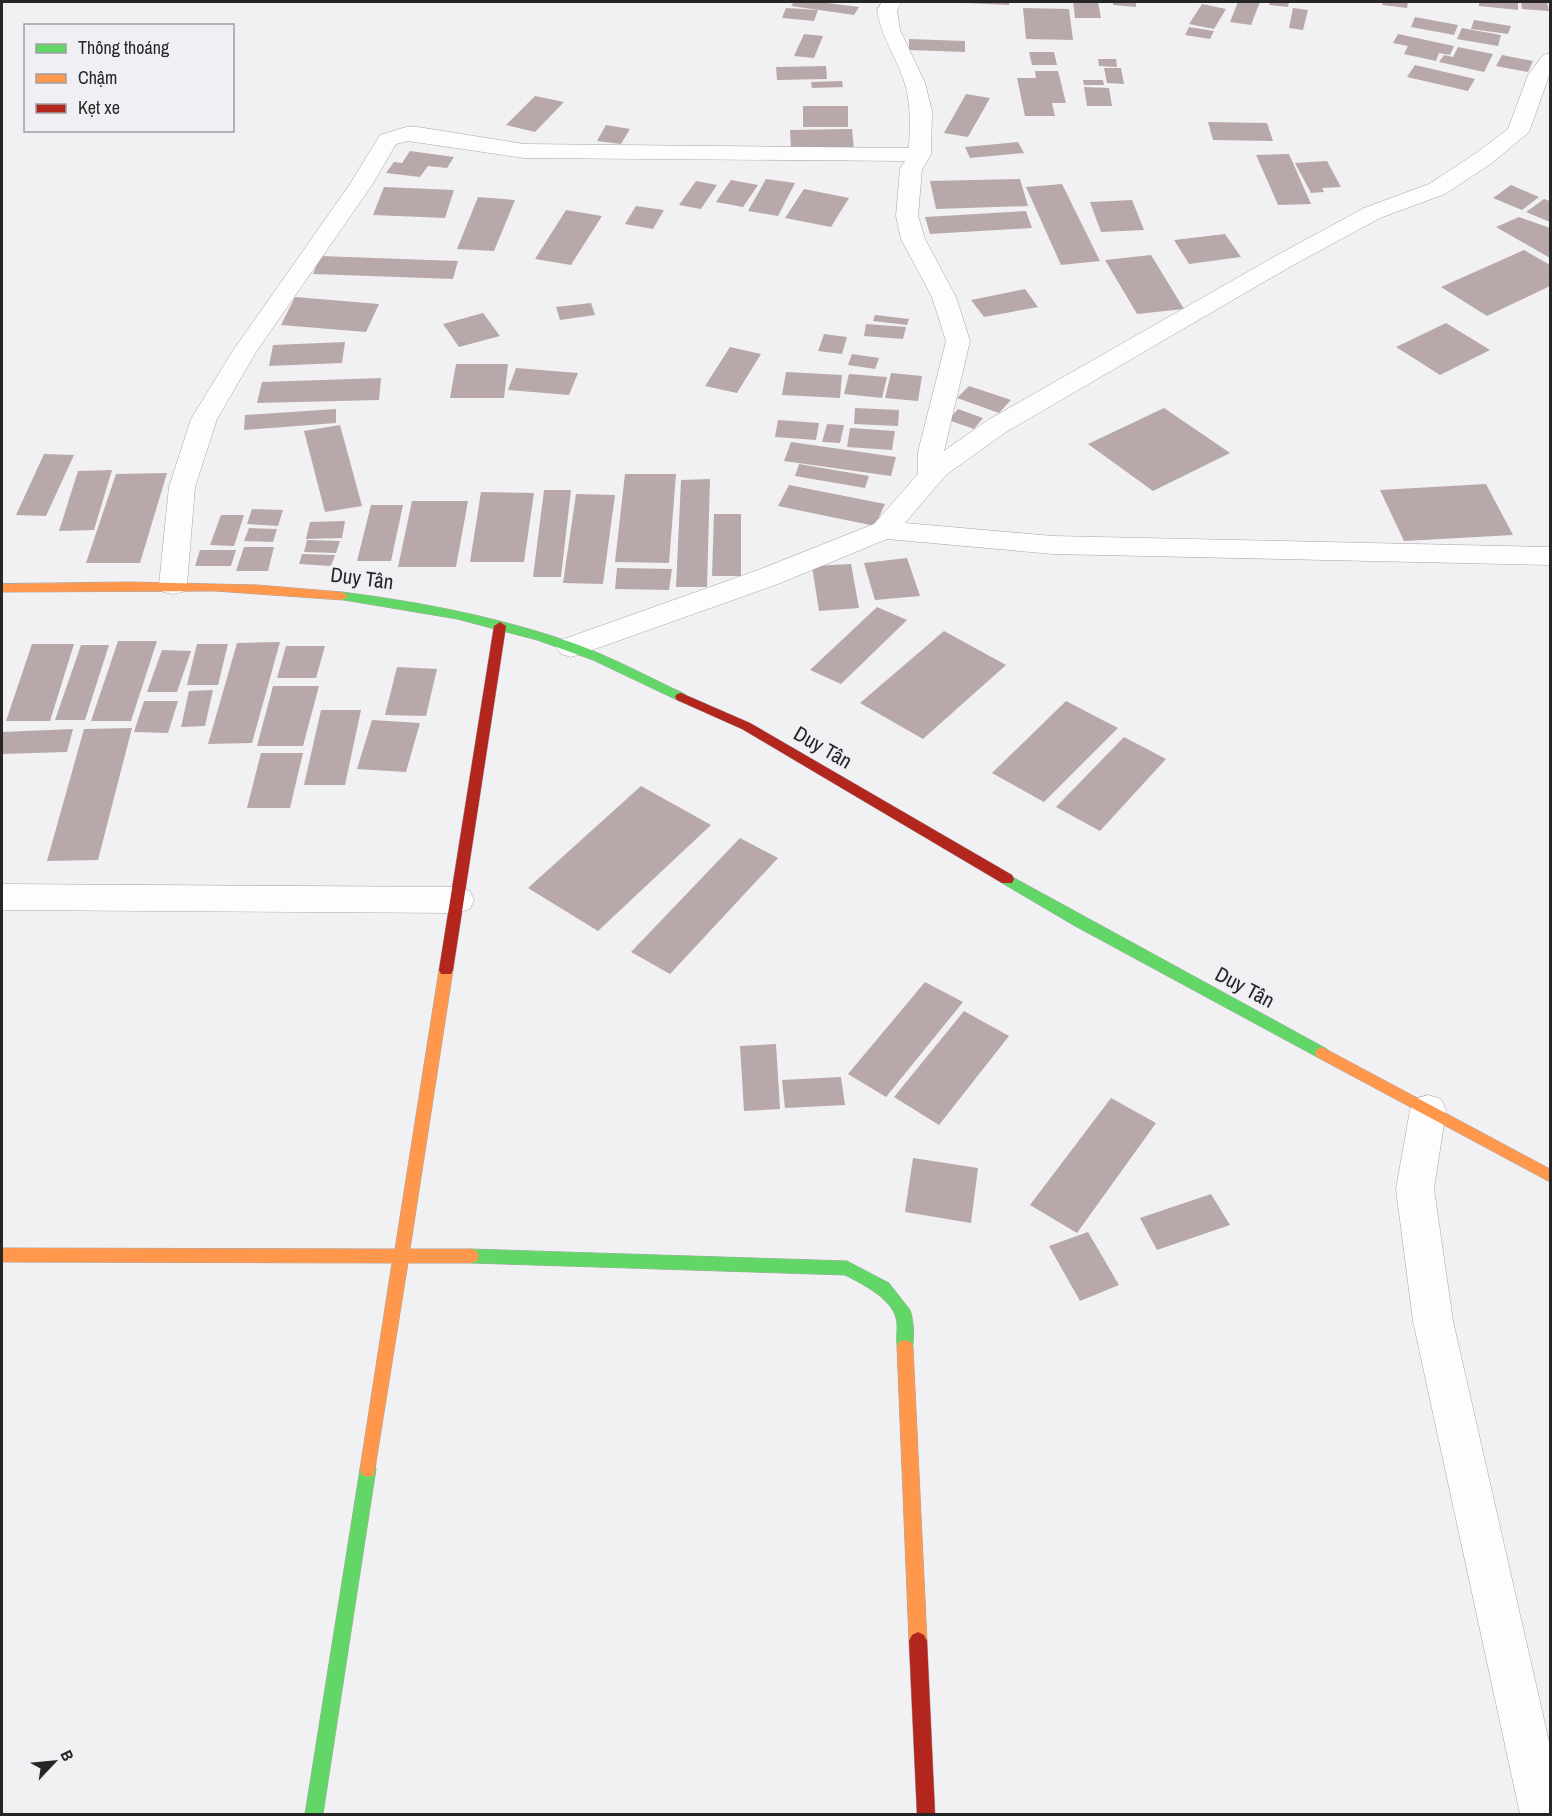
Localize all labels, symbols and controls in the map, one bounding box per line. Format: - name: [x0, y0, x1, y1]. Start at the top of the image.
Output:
- legend: [24, 24, 234, 132]
- text: Thông thoáng: [78, 35, 170, 60]
- text: Chậm: [78, 65, 117, 90]
- text: Kẹt xe: [78, 95, 120, 120]
- street label: Duy Tân: [329, 560, 395, 596]
- street label: Duy Tân: [788, 719, 858, 775]
- street label: Duy Tân: [1210, 959, 1280, 1015]
- north arrow: [24, 1732, 84, 1792]
- text: B: [56, 1746, 79, 1765]

